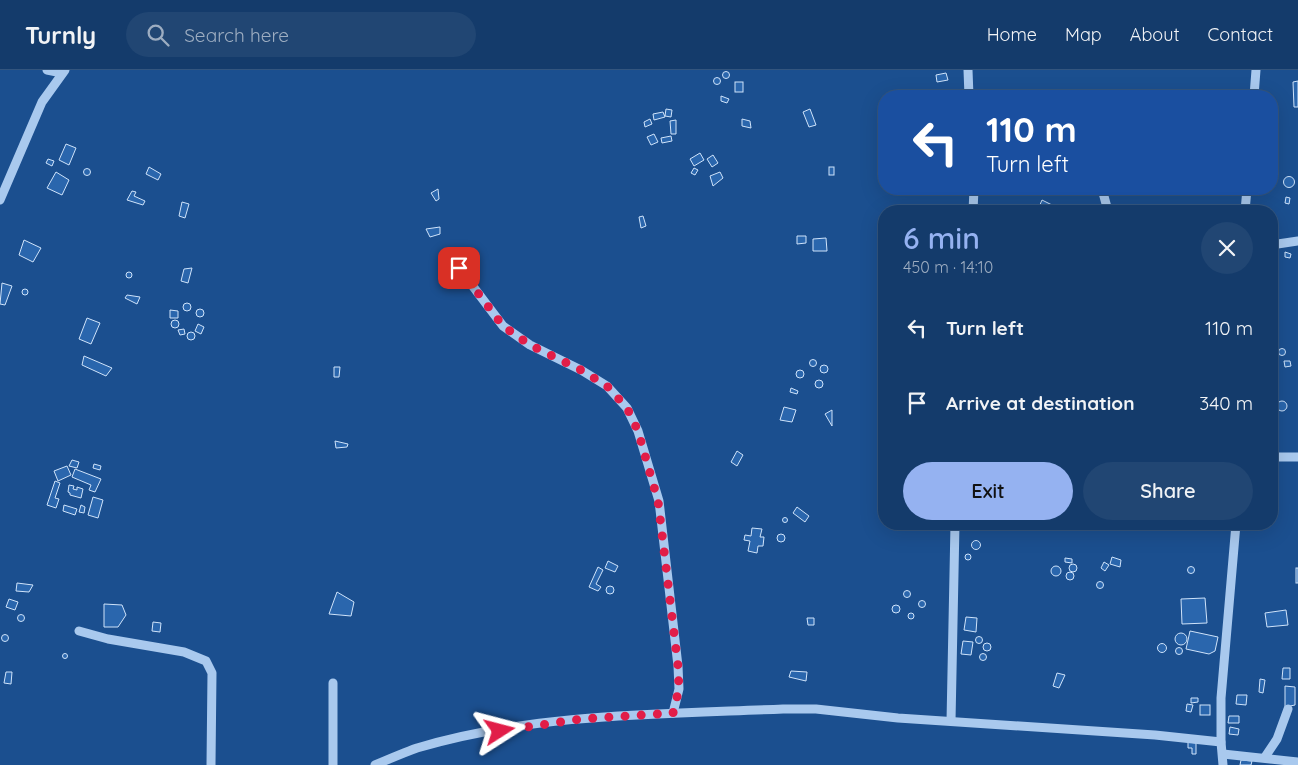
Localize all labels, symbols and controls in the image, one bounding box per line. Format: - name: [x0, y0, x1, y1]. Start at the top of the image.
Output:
- search box: [126, 12, 476, 57]
- text: Turnly: [25, 20, 96, 50]
- icon: search: [144, 21, 172, 49]
- text: Search here: [184, 23, 289, 47]
- text: Home: [987, 23, 1037, 46]
- text: Map: [1065, 23, 1102, 46]
- text: About: [1130, 23, 1180, 46]
- text: Contact: [1208, 23, 1273, 46]
- text: 110 m: [986, 107, 1077, 151]
- icon: left: [903, 110, 968, 175]
- text: Turn left: [986, 150, 1069, 178]
- text: 6 min: [903, 219, 980, 257]
- button: close: [1201, 222, 1253, 274]
- pin: [438, 247, 480, 289]
- icon: arrive: [445, 254, 473, 282]
- text: 450 m · 14:10: [903, 257, 993, 277]
- icon: left: [903, 314, 931, 342]
- text: Turn left: [946, 316, 1024, 340]
- text: 110 m: [1205, 316, 1253, 340]
- icon: arrive: [903, 389, 931, 417]
- text: Arrive at destination: [946, 391, 1135, 415]
- text: 340 m: [1199, 391, 1253, 415]
- button: Exit: [903, 462, 1073, 520]
- button: Share: [1083, 462, 1253, 520]
- position arrow: [473, 704, 525, 756]

